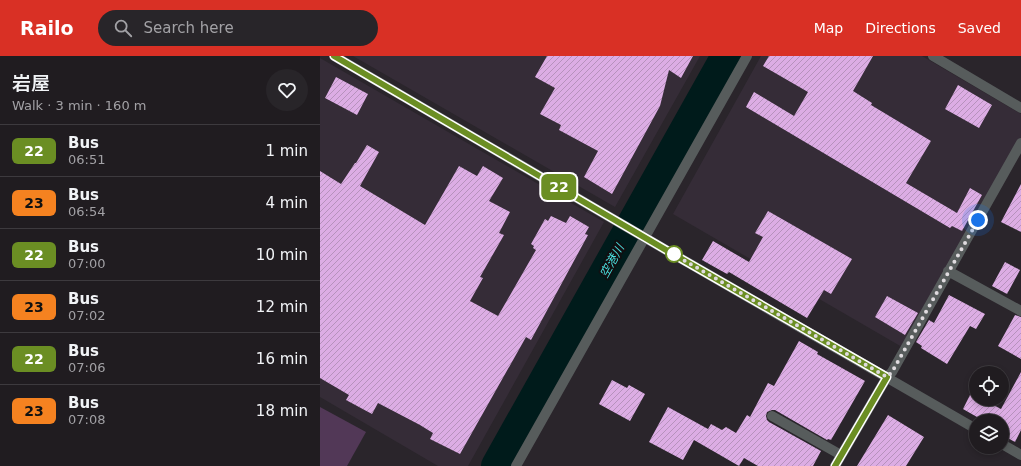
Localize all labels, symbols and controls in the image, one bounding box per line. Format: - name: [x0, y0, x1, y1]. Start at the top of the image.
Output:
- search box: [98, 10, 378, 46]
- text: Railo: [20, 17, 74, 39]
- icon: search: [112, 17, 134, 39]
- text: Search here: [144, 19, 234, 37]
- text: Map: [814, 20, 843, 36]
- text: Directions: [865, 20, 936, 36]
- text: Saved: [958, 20, 1001, 36]
- button: heart: [266, 69, 308, 111]
- text: 岩屋: [12, 72, 50, 94]
- text: Walk · 3 min · 160 m: [12, 98, 146, 113]
- text: Bus: [68, 134, 99, 152]
- text: 1 min: [265, 142, 308, 160]
- text: 22: [24, 143, 44, 159]
- text: 06:51: [68, 152, 105, 167]
- line badge: 22: [541, 174, 577, 200]
- text: 22: [549, 179, 569, 195]
- text: Bus: [68, 186, 99, 204]
- text: 4 min: [265, 194, 308, 212]
- text: 23: [24, 195, 44, 211]
- text: 06:54: [68, 204, 105, 219]
- your location: [968, 210, 988, 230]
- text: Bus: [68, 238, 99, 256]
- water label: 空港川: [597, 240, 628, 280]
- unlabelled marker: [665, 245, 683, 263]
- text: 10 min: [256, 246, 308, 264]
- text: 22: [24, 247, 44, 263]
- text: 07:00: [68, 256, 105, 271]
- text: Bus: [68, 290, 99, 308]
- text: 12 min: [256, 298, 308, 316]
- text: 23: [24, 299, 44, 315]
- text: 07:02: [68, 308, 105, 323]
- text: Bus: [68, 342, 99, 360]
- text: 16 min: [256, 350, 308, 368]
- text: 22: [24, 351, 44, 367]
- text: 07:06: [68, 360, 105, 375]
- map controls: [969, 366, 1009, 454]
- button: locate: [969, 366, 1009, 406]
- text: Bus: [68, 394, 99, 412]
- text: 18 min: [256, 402, 308, 420]
- text: 23: [24, 403, 44, 419]
- text: 07:08: [68, 412, 105, 427]
- button: layers: [969, 414, 1009, 454]

